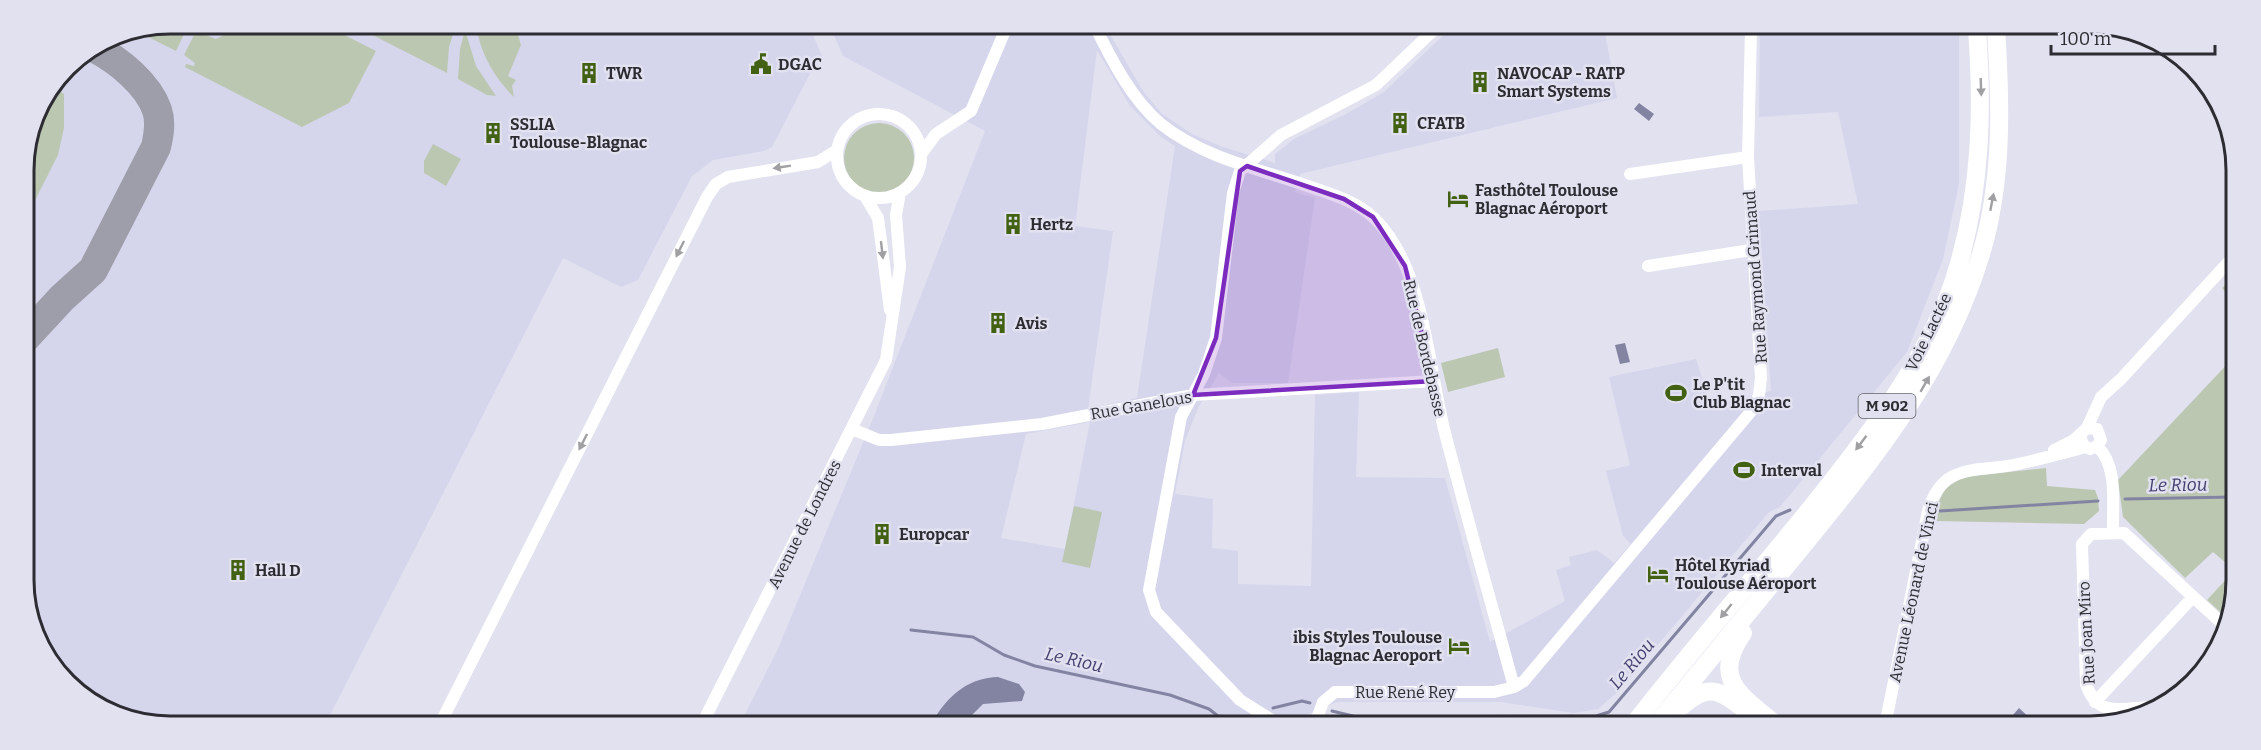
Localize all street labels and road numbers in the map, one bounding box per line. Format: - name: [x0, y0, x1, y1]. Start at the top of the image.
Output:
- street label: Rue Raymond Grimaud: [1740, 189, 1771, 364]
- street label: Rue de Bordebasse: [1400, 278, 1450, 418]
- street label: Voie Lactée: [1901, 290, 1955, 374]
- street label: Rue Ganelous: [1089, 387, 1193, 424]
- road number: M 902: [1858, 394, 1916, 418]
- street label: Avenue de Londres: [764, 457, 845, 592]
- street label: Avenue Léonard de Vinci: [1885, 500, 1942, 684]
- street label: Rue Joan Miro: [2074, 581, 2099, 685]
- street label: Rue René Rey: [1355, 683, 1456, 702]

